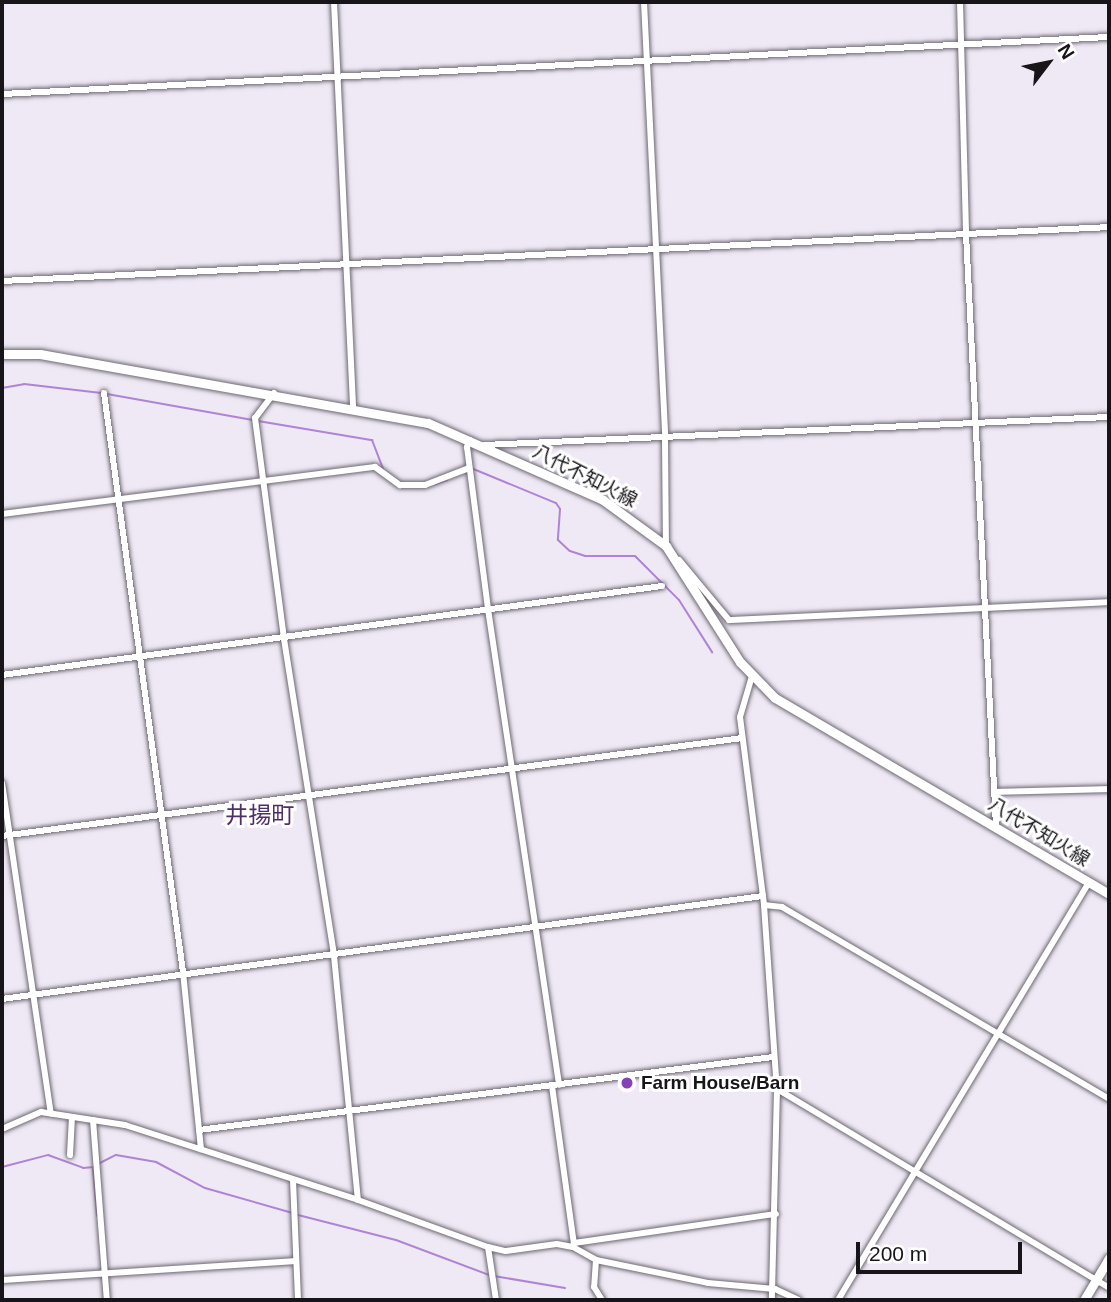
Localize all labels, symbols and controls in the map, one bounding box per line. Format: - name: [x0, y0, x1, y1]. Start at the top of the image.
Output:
- north arrow: [1013, 28, 1083, 98]
- text: N: [1054, 40, 1079, 63]
- street label: 八代不知火線: [529, 440, 641, 512]
- street label: 八代不知火線: [984, 793, 1094, 871]
- district label: 井揚町: [226, 801, 294, 829]
- place label: Farm House/Barn: [641, 1072, 799, 1094]
- marker: Farm House/Barn: [619, 1075, 635, 1091]
- scale bar: [859, 1228, 1025, 1272]
- text: 200 m: [869, 1242, 927, 1265]

